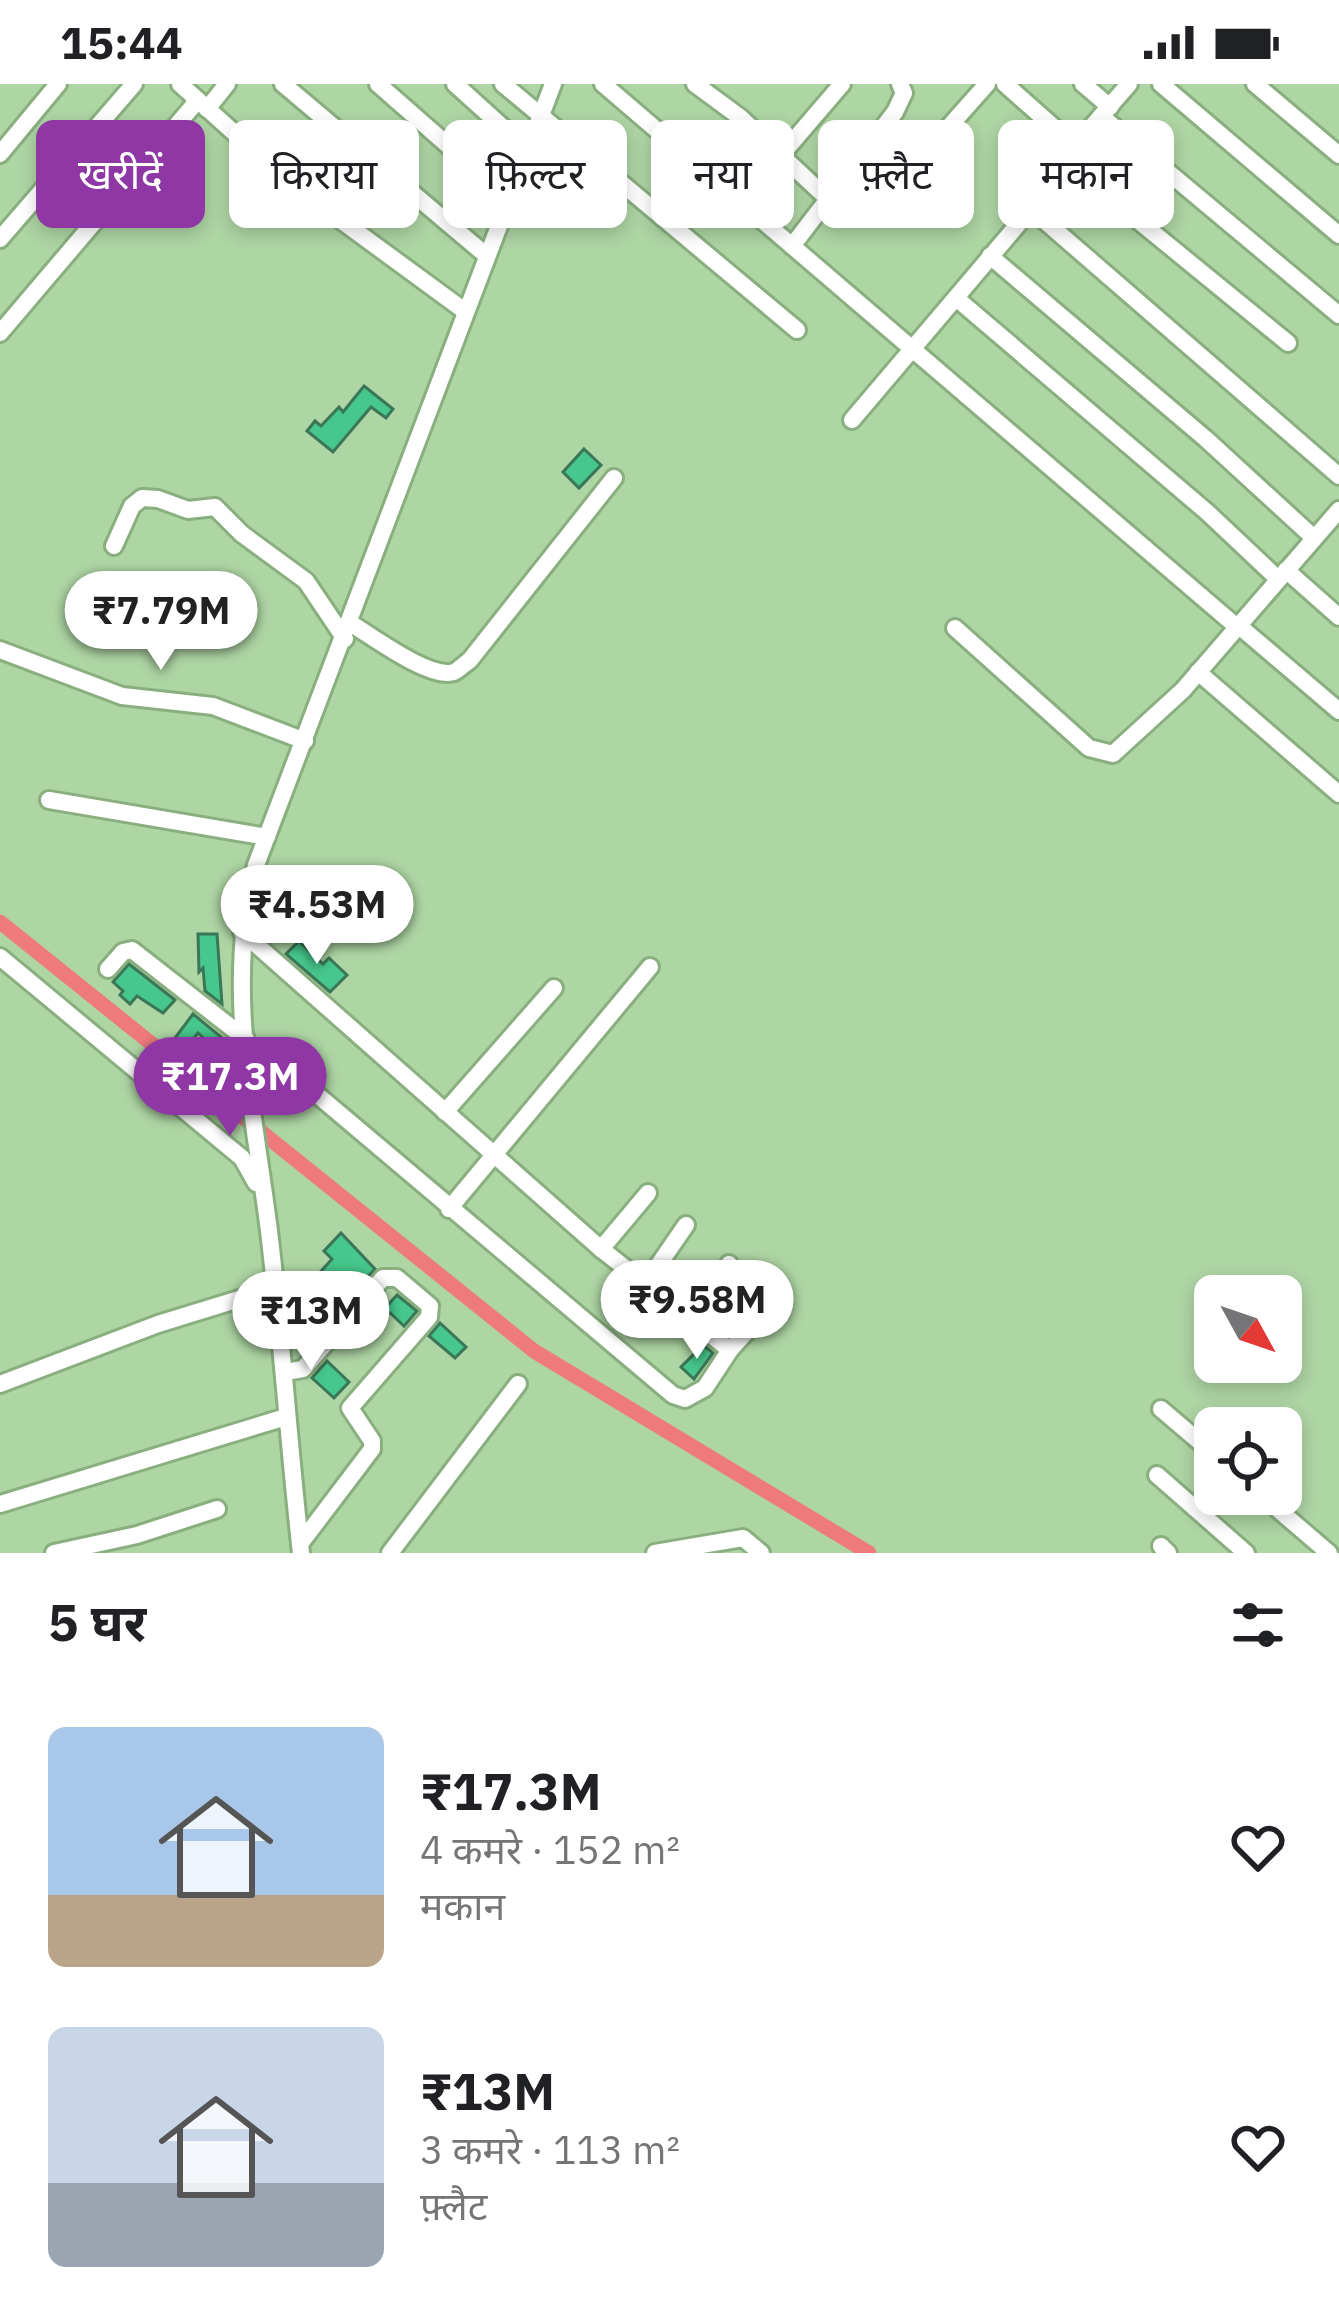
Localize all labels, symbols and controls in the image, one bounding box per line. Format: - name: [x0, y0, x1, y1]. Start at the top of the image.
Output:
- text: 15:44: [60, 13, 183, 71]
- chip: खरीदें: [36, 120, 205, 228]
- chip: किराया: [229, 120, 419, 228]
- chip: फ़िल्टर: [443, 120, 627, 228]
- chip: नया: [651, 120, 794, 228]
- chip: फ़्लैट: [818, 120, 974, 228]
- chip: मकान: [998, 120, 1174, 228]
- pin: ₹7.79M: [63, 571, 259, 673]
- text: ₹7.79M: [92, 584, 230, 635]
- pin: ₹4.53M: [219, 865, 415, 967]
- text: ₹4.53M: [248, 878, 386, 929]
- pin: ₹17.3M: [132, 1037, 328, 1139]
- text: ₹17.3M: [161, 1050, 299, 1101]
- pin: ₹9.58M: [599, 1260, 795, 1362]
- pin: ₹13M: [240, 1271, 382, 1373]
- text: ₹9.58M: [628, 1273, 766, 1324]
- north arrow: [1194, 1275, 1302, 1383]
- map controls: [1194, 1275, 1302, 1515]
- text: ₹13M: [259, 1284, 363, 1335]
- button: locate: [1194, 1407, 1302, 1515]
- text: 5 घर: [48, 1589, 146, 1655]
- icon: filters: [1225, 1592, 1291, 1658]
- text: ₹17.3M: [420, 1758, 601, 1824]
- icon: home: [144, 1775, 288, 1919]
- icon: heart: [1225, 1814, 1291, 1880]
- text: 4 कमरे · 152 m²: [420, 1824, 680, 1875]
- text: मकान: [420, 1880, 505, 1931]
- text: ₹13M: [420, 2058, 555, 2124]
- icon: home: [144, 2075, 288, 2219]
- icon: heart: [1225, 2114, 1291, 2180]
- text: 3 कमरे · 113 m²: [420, 2124, 680, 2175]
- text: फ़्लैट: [420, 2180, 487, 2231]

